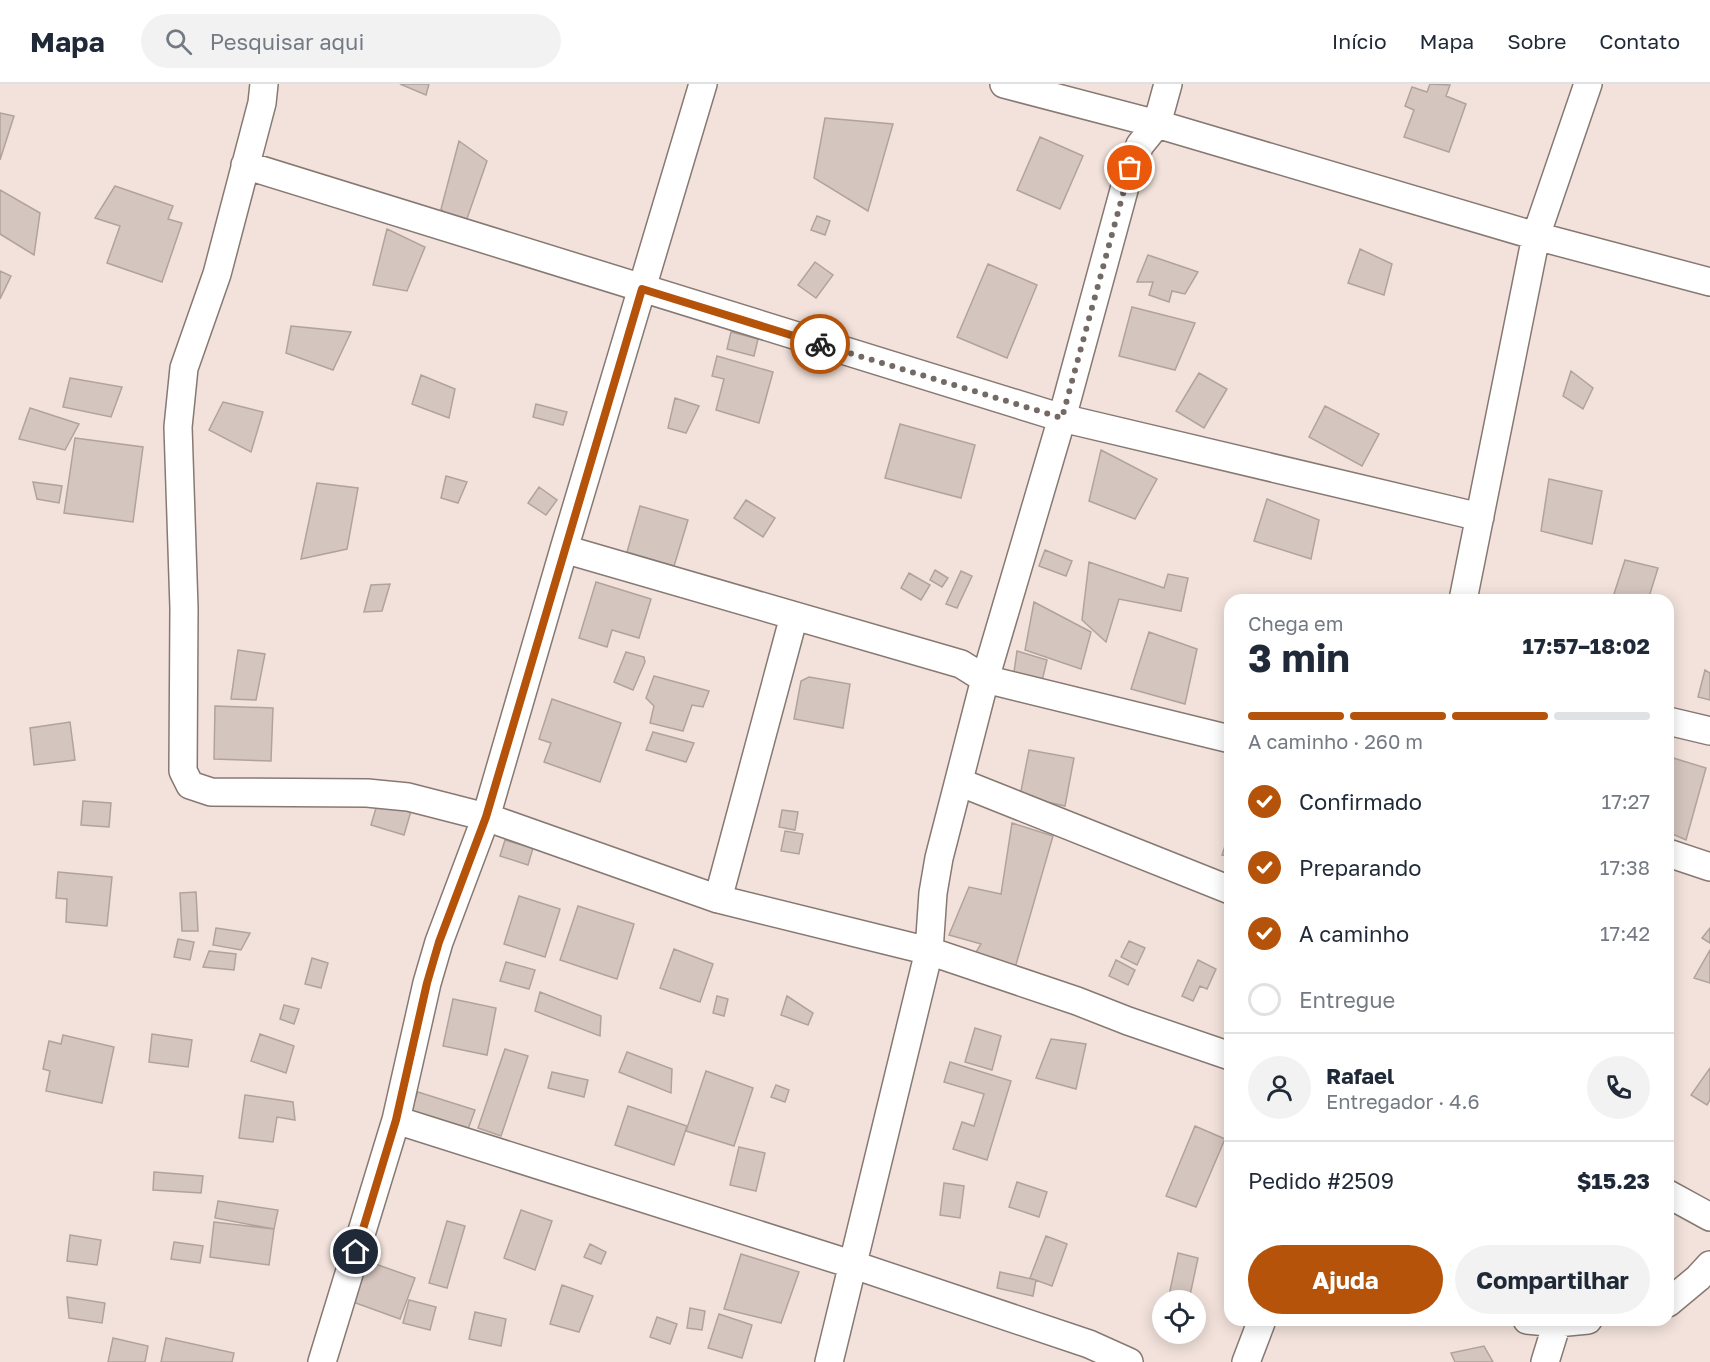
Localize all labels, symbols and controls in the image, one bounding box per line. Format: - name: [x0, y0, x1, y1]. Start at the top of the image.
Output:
- search box: [141, 14, 561, 68]
- text: Mapa: [30, 25, 105, 58]
- icon: search: [162, 25, 195, 58]
- text: Pesquisar aqui: [210, 28, 364, 55]
- text: Início: [1332, 28, 1387, 54]
- text: Mapa: [1420, 28, 1474, 54]
- text: Sobre: [1507, 28, 1566, 54]
- text: Contato: [1599, 28, 1680, 54]
- pin: [1104, 142, 1155, 193]
- icon: bag: [1113, 151, 1146, 184]
- courier: [790, 314, 850, 374]
- icon: bike: [804, 328, 837, 361]
- text: Chega em: [1248, 611, 1343, 635]
- text: 17:57–18:02: [1522, 632, 1650, 659]
- text: 3 min: [1248, 634, 1350, 681]
- text: A caminho · 260 m: [1248, 729, 1423, 753]
- icon: check: [1248, 785, 1281, 818]
- text: Confirmado: [1299, 788, 1422, 815]
- text: 17:27: [1602, 789, 1650, 813]
- icon: check: [1248, 851, 1281, 884]
- text: Preparando: [1299, 854, 1422, 881]
- text: 17:38: [1600, 855, 1650, 879]
- icon: check: [1248, 917, 1281, 950]
- text: A caminho: [1299, 920, 1409, 947]
- text: 17:42: [1600, 921, 1650, 945]
- text: Entregue: [1299, 986, 1395, 1013]
- button: person: [1248, 1056, 1311, 1119]
- button: phone: [1587, 1056, 1650, 1119]
- text: Rafael: [1326, 1062, 1394, 1089]
- text: Entregador · 4.6: [1326, 1089, 1480, 1113]
- text: Pedido #2509: [1248, 1167, 1394, 1194]
- text: $15.23: [1577, 1167, 1650, 1194]
- pin: [330, 1226, 381, 1277]
- icon: home: [339, 1235, 372, 1268]
- button: Ajuda: [1248, 1245, 1443, 1314]
- button: Compartilhar: [1455, 1245, 1650, 1314]
- map controls: [1152, 1290, 1206, 1344]
- button: locate: [1152, 1290, 1206, 1344]

